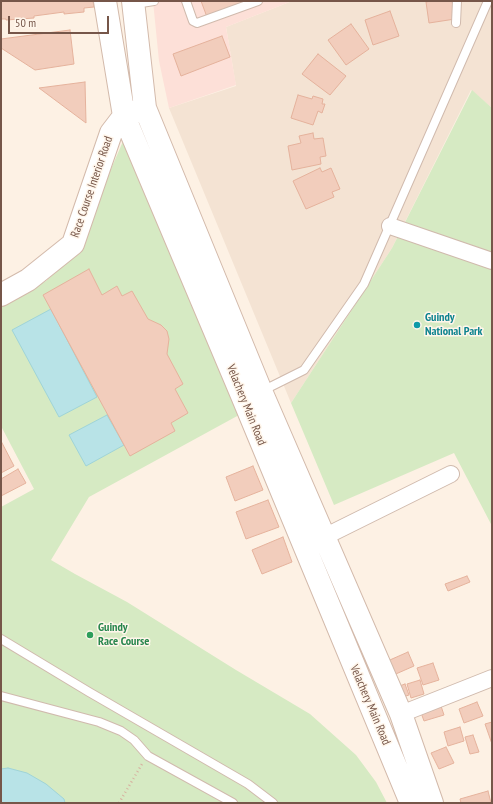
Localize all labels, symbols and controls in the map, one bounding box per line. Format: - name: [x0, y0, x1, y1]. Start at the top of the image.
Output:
- scale bar: [10, 8, 111, 34]
- text: 50 m: [15, 15, 36, 30]
- street label: Race Course Interior Road: [68, 134, 116, 240]
- place label: Guindy National Park: [425, 311, 483, 339]
- marker: Guindy National Park: [412, 320, 422, 330]
- street label: Velachery Main Road: [223, 363, 269, 447]
- place label: Guindy Race Course: [98, 621, 149, 649]
- marker: Guindy Race Course: [85, 630, 95, 640]
- street label: Velachery Main Road: [347, 663, 393, 747]

